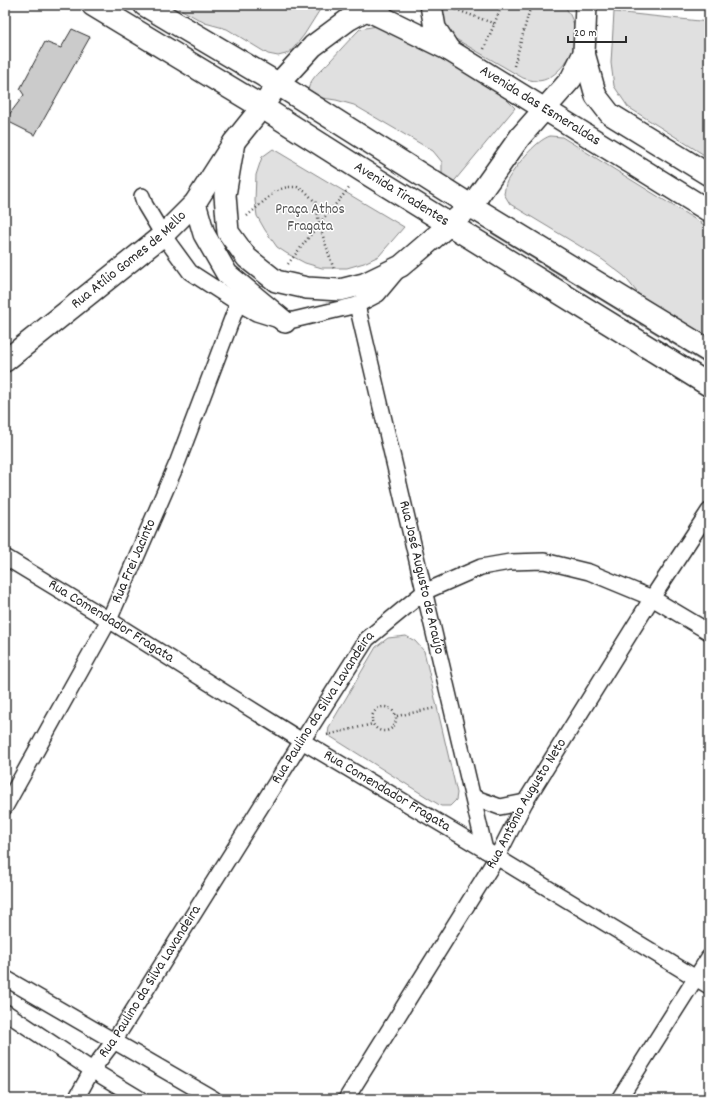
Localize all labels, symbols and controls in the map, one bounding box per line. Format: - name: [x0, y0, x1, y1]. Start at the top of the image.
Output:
- scale bar: [568, 18, 626, 44]
- text: 20 m: [574, 25, 597, 42]
- street label: Avenida das Esmeraldas: [475, 60, 605, 152]
- street label: Avenida Tiradentes: [349, 157, 453, 233]
- park label: Praça Athos Fragata: [275, 199, 345, 238]
- street label: Rua Atílio Gomes de Mello: [67, 206, 192, 315]
- street label: Rua José Augusto de Araújo: [392, 498, 450, 657]
- street label: Rua Frei Jacinto: [107, 515, 163, 607]
- street label: Rua Comendador Fragata: [44, 574, 179, 670]
- street label: Rua Paulino da Silva Lavandeira: [266, 625, 380, 789]
- street label: Rua Antônio Augusto Neto: [481, 734, 573, 874]
- street label: Rua Comendador Fragata: [319, 745, 455, 838]
- street label: Rua Paulino da Silva Lavandeira: [94, 900, 208, 1063]

